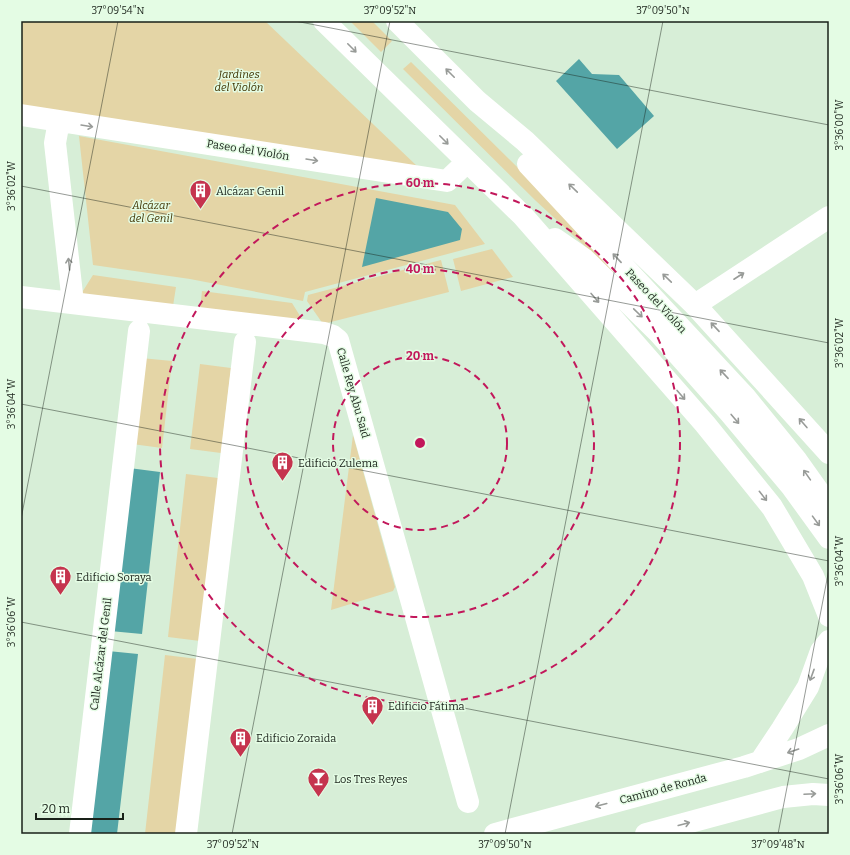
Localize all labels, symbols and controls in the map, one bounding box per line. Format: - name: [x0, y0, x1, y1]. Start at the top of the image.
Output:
- text: 37°09'54"N: [91, 5, 145, 17]
- text: 37°09'52"N: [364, 5, 416, 17]
- text: 37°09'50"N: [636, 5, 690, 17]
- one-way arrow: [347, 44, 357, 53]
- park label: Jardines del Violón: [214, 68, 264, 94]
- one-way arrow: [445, 68, 455, 78]
- text: 3°36'00"W: [834, 99, 846, 150]
- one-way arrow: [80, 122, 93, 130]
- one-way arrow: [439, 135, 449, 145]
- street label: Paseo del Violón: [206, 137, 290, 163]
- one-way arrow: [306, 156, 319, 164]
- text: 3°36'02"W: [6, 160, 18, 211]
- text: 60 m: [406, 176, 435, 190]
- building icon: Alcázar Genil: [188, 178, 214, 211]
- one-way arrow: [568, 183, 578, 193]
- place label: Alcázar Genil: [216, 185, 284, 198]
- park label: Alcázar del Genil: [129, 199, 173, 225]
- one-way arrow: [612, 253, 621, 264]
- one-way arrow: [65, 258, 73, 271]
- text: 40 m: [406, 262, 435, 276]
- street label: Paseo del Violón: [623, 266, 689, 336]
- one-way arrow: [733, 272, 745, 280]
- one-way arrow: [662, 274, 672, 283]
- one-way arrow: [590, 292, 599, 302]
- one-way arrow: [633, 308, 643, 318]
- text: 3°36'02"W: [834, 317, 846, 368]
- one-way arrow: [711, 322, 720, 333]
- street label: Calle Rey Abu Said: [334, 346, 372, 440]
- text: 20 m: [406, 349, 435, 363]
- one-way arrow: [719, 369, 729, 379]
- text: 3°36'04"W: [6, 378, 18, 429]
- one-way arrow: [676, 390, 685, 401]
- one-way arrow: [730, 414, 739, 425]
- one-way arrow: [799, 418, 808, 429]
- centre of rings: [413, 436, 427, 450]
- building icon: Edificio Zulema: [269, 450, 295, 483]
- place label: Edificio Zulema: [298, 457, 378, 470]
- one-way arrow: [803, 469, 811, 480]
- one-way arrow: [759, 491, 767, 502]
- one-way arrow: [812, 515, 820, 526]
- text: 3°36'04"W: [834, 535, 846, 586]
- building icon: Edificio Soraya: [48, 564, 74, 597]
- place label: Edificio Soraya: [76, 571, 152, 584]
- text: 3°36'06"W: [6, 596, 18, 647]
- street label: Calle Alcázar del Genil: [88, 597, 114, 711]
- one-way arrow: [808, 669, 815, 682]
- building icon: Edificio Fátima: [360, 693, 386, 726]
- place label: Edificio Fátima: [388, 700, 465, 713]
- building icon: Edificio Zoraida: [227, 725, 253, 758]
- place label: Edificio Zoraida: [256, 732, 336, 745]
- one-way arrow: [787, 747, 799, 755]
- text: 3°36'06"W: [834, 753, 846, 804]
- bar icon: Los Tres Reyes: [306, 766, 332, 799]
- street label: Camino de Ronda: [618, 771, 708, 807]
- place label: Los Tres Reyes: [334, 773, 408, 786]
- one-way arrow: [803, 791, 816, 798]
- scale bar: [36, 795, 123, 821]
- text: 20 m: [42, 802, 71, 816]
- one-way arrow: [595, 802, 608, 810]
- one-way arrow: [677, 820, 690, 827]
- text: 37°09'52"N: [207, 839, 259, 851]
- text: 37°09'50"N: [478, 839, 532, 851]
- text: 37°09'48"N: [751, 839, 805, 851]

